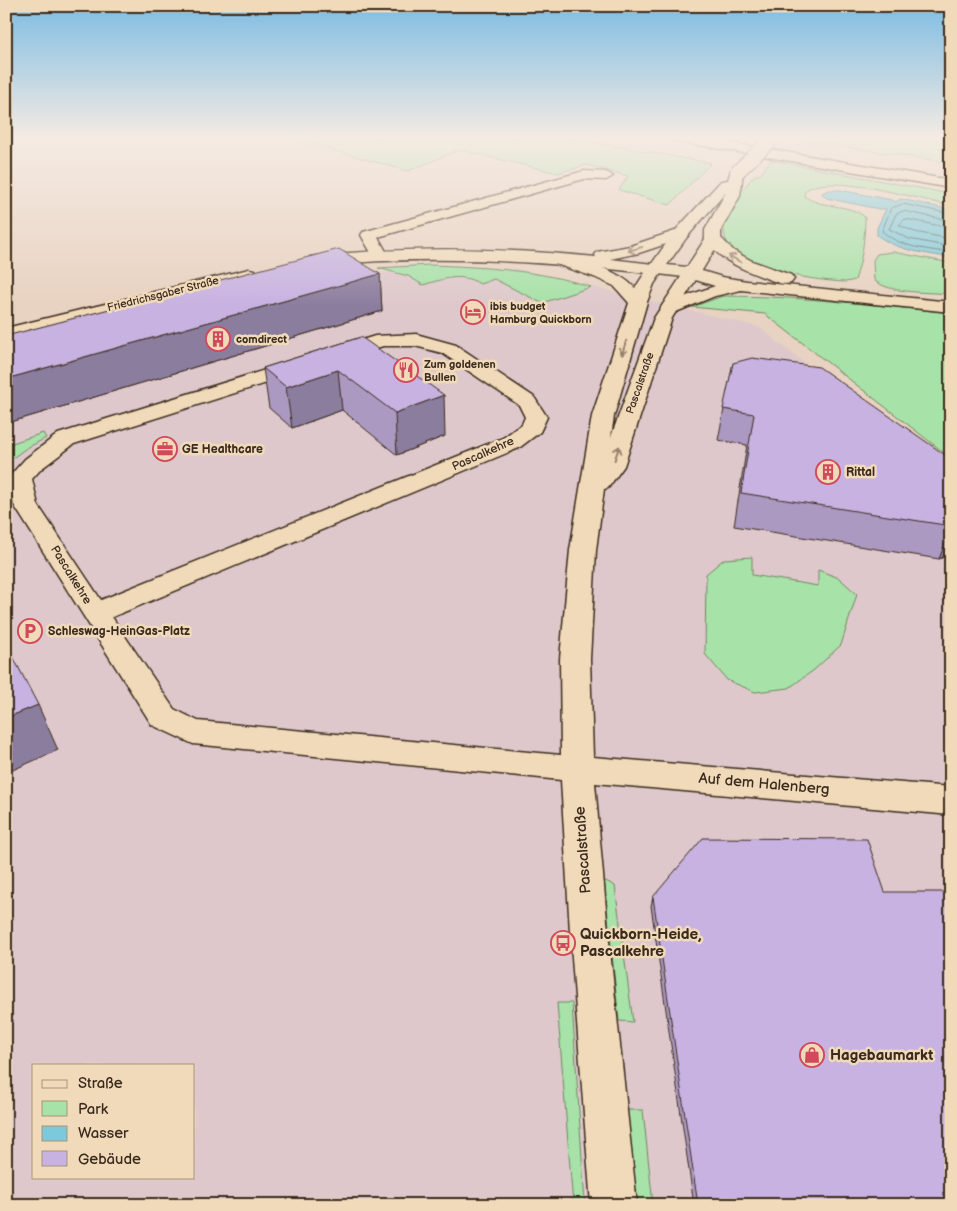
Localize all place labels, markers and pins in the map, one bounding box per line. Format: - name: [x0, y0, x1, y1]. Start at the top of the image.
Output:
- hotel icon: ibis budget Hamburg Quickborn: [460, 299, 486, 325]
- place label: ibis budget Hamburg Quickborn: [490, 300, 592, 326]
- building icon: comdirect: [205, 326, 231, 352]
- place label: comdirect: [236, 333, 287, 346]
- restaurant icon: Zum goldenen Bullen: [393, 357, 419, 383]
- place label: Zum goldenen Bullen: [424, 358, 496, 384]
- office icon: GE Healthcare: [152, 436, 178, 462]
- place label: GE Healthcare: [182, 442, 263, 457]
- building icon: Rittal: [815, 459, 841, 485]
- place label: Rittal: [846, 465, 875, 480]
- parking icon: Schleswag-HeinGas-Platz: [17, 618, 43, 644]
- place label: Schleswag-HeinGas-Platz: [48, 624, 190, 639]
- place label: Quickborn-Heide, Pascalkehre: [580, 925, 701, 961]
- bus stop icon: Quickborn-Heide, Pascalkehre: [550, 930, 576, 956]
- shop icon: Hagebaumarkt: [799, 1042, 825, 1068]
- place label: Hagebaumarkt: [830, 1046, 933, 1065]

